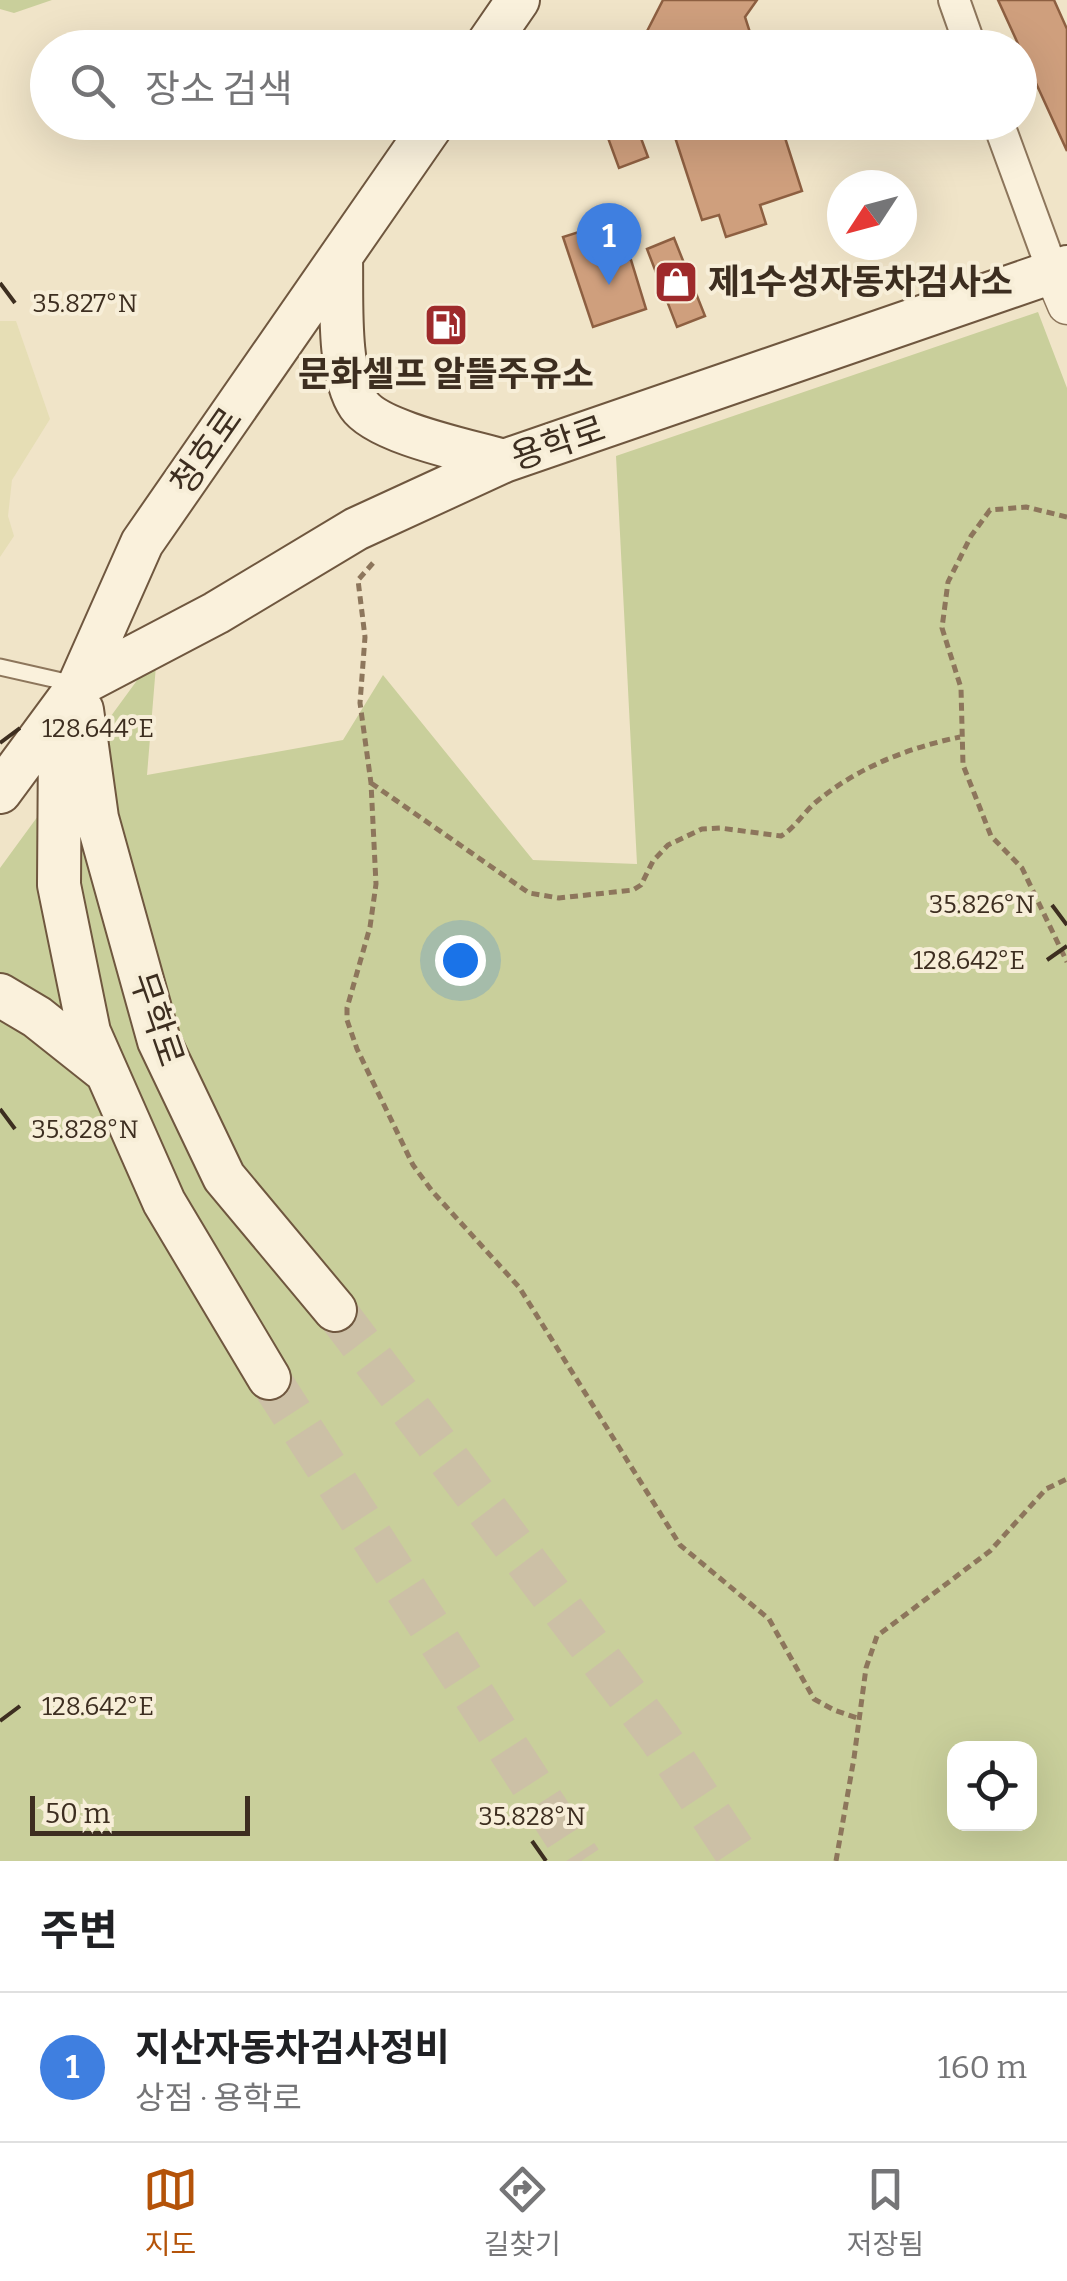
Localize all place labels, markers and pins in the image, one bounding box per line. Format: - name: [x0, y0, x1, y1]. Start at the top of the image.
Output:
- pin: 1: [576, 202, 642, 285]
- shop icon: 제1수성자동차검사소: [653, 259, 699, 305]
- place label: 제1수성자동차검사소: [708, 261, 1013, 303]
- fuel station icon: 문화셀프 알뜰주유소: [423, 302, 469, 348]
- place label: 문화셀프 알뜰주유소: [298, 353, 594, 395]

